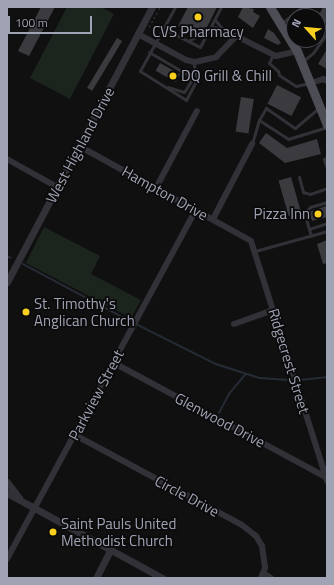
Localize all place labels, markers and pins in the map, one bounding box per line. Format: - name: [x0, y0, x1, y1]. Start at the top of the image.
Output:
- marker: CVS Pharmacy: [193, 12, 203, 22]
- place label: CVS Pharmacy: [152, 23, 244, 41]
- place label: DQ Grill & Chill: [181, 67, 272, 85]
- marker: DQ Grill & Chill: [168, 71, 178, 81]
- place label: Pizza Inn: [254, 205, 310, 223]
- marker: Pizza Inn: [313, 209, 323, 219]
- place label: St. Timothy's Anglican Church: [34, 294, 135, 329]
- marker: St. Timothy's Anglican Church: [21, 307, 31, 317]
- place label: Saint Pauls United Methodist Church: [61, 514, 176, 549]
- marker: Saint Pauls United Methodist Church: [48, 527, 58, 537]

